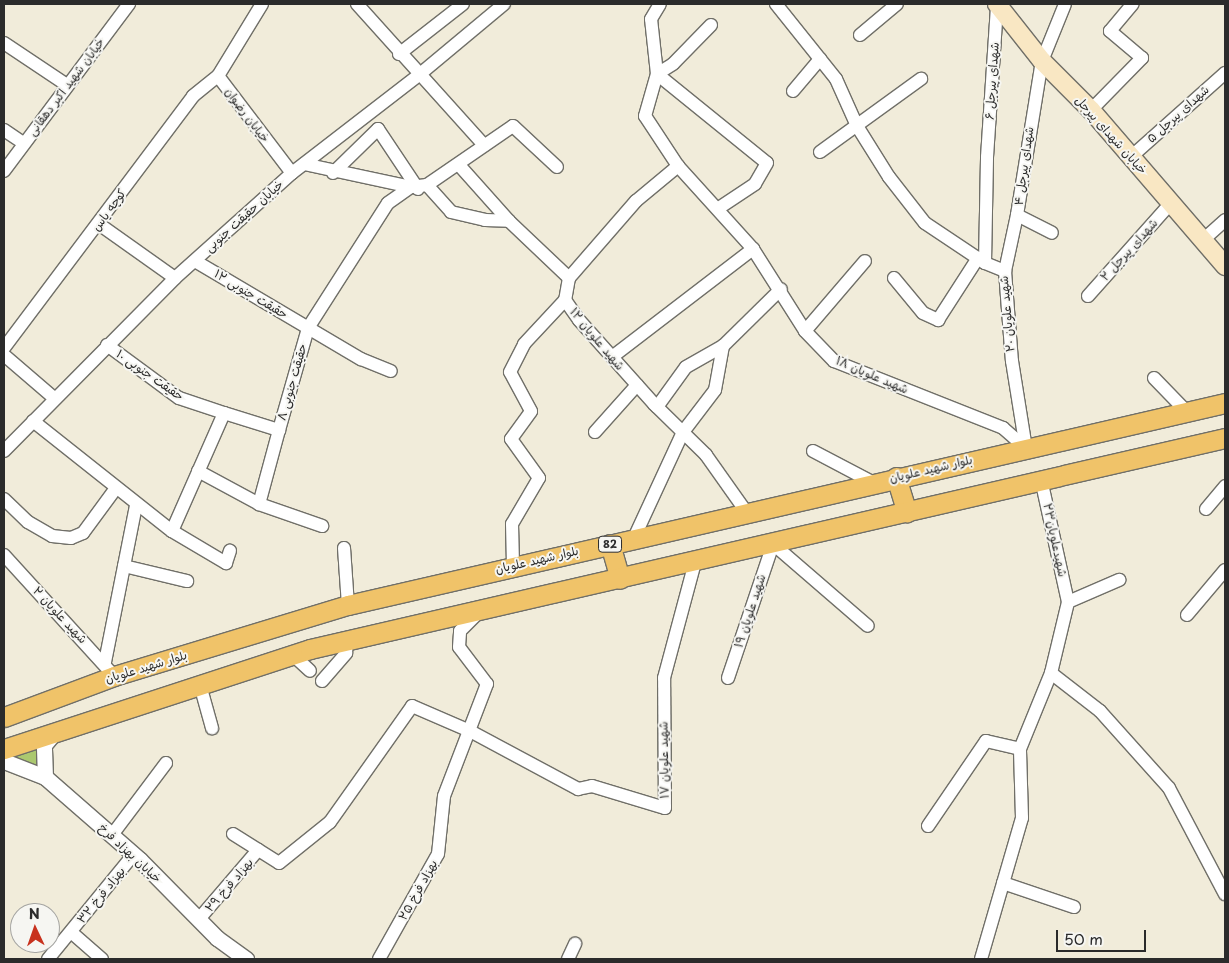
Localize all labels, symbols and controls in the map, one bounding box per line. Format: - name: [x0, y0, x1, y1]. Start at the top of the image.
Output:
- street label: خیابان شهید اکبر دهقانی: [25, 35, 107, 139]
- street label: شهدای پیرجل ۶: [982, 42, 1002, 120]
- street label: شهدای پیرجل ۵: [1144, 82, 1212, 146]
- street label: خیابان رضوان: [222, 85, 272, 145]
- street label: خیابان شهدای پیرجل: [1072, 93, 1150, 177]
- street label: شهدای پیرجل ۴: [1011, 126, 1037, 206]
- street label: خیابان حقیقت جنوبی: [202, 177, 286, 255]
- street label: کوچه یاس: [89, 186, 129, 234]
- street label: شهدای پیرجل ۲: [1097, 216, 1161, 284]
- street label: حقیقت جنوبی ۱۲: [212, 266, 290, 322]
- street label: شهید علویان ۲۰: [996, 275, 1018, 353]
- street label: شهید علویان ۱۲: [567, 305, 627, 373]
- street label: حقیقت جنوبی ۸: [274, 342, 310, 422]
- street label: حقیقت جنوبی ۱۰: [114, 346, 186, 404]
- street label: شهید علویان ۱۸: [834, 353, 910, 397]
- street label: بلوار شهید علویان: [888, 452, 974, 486]
- street label: شهیدعلویان۲۳: [1040, 502, 1070, 578]
- road number: 82: [598, 536, 622, 552]
- street label: بلوار شهید علویان: [494, 543, 580, 577]
- street label: شهید علویان ۱۹: [731, 572, 769, 650]
- street label: شهید علویان ۲: [30, 584, 90, 646]
- street label: بلوار شهید علویان: [103, 648, 189, 686]
- street label: شهید علویان ۱۷: [656, 721, 672, 799]
- street label: خیابان بهزاد فرخ: [96, 820, 164, 886]
- street label: بهزاد فرخ ۲۹: [202, 855, 256, 915]
- street label: بهزاد فرخ ۲۵: [395, 857, 441, 923]
- street label: بهزاد فرخ ۳۲: [74, 864, 128, 926]
- north arrow: [10, 903, 60, 953]
- text: N: [28, 903, 40, 924]
- scale bar: [1059, 920, 1149, 952]
- text: 50 m: [1064, 927, 1103, 950]

